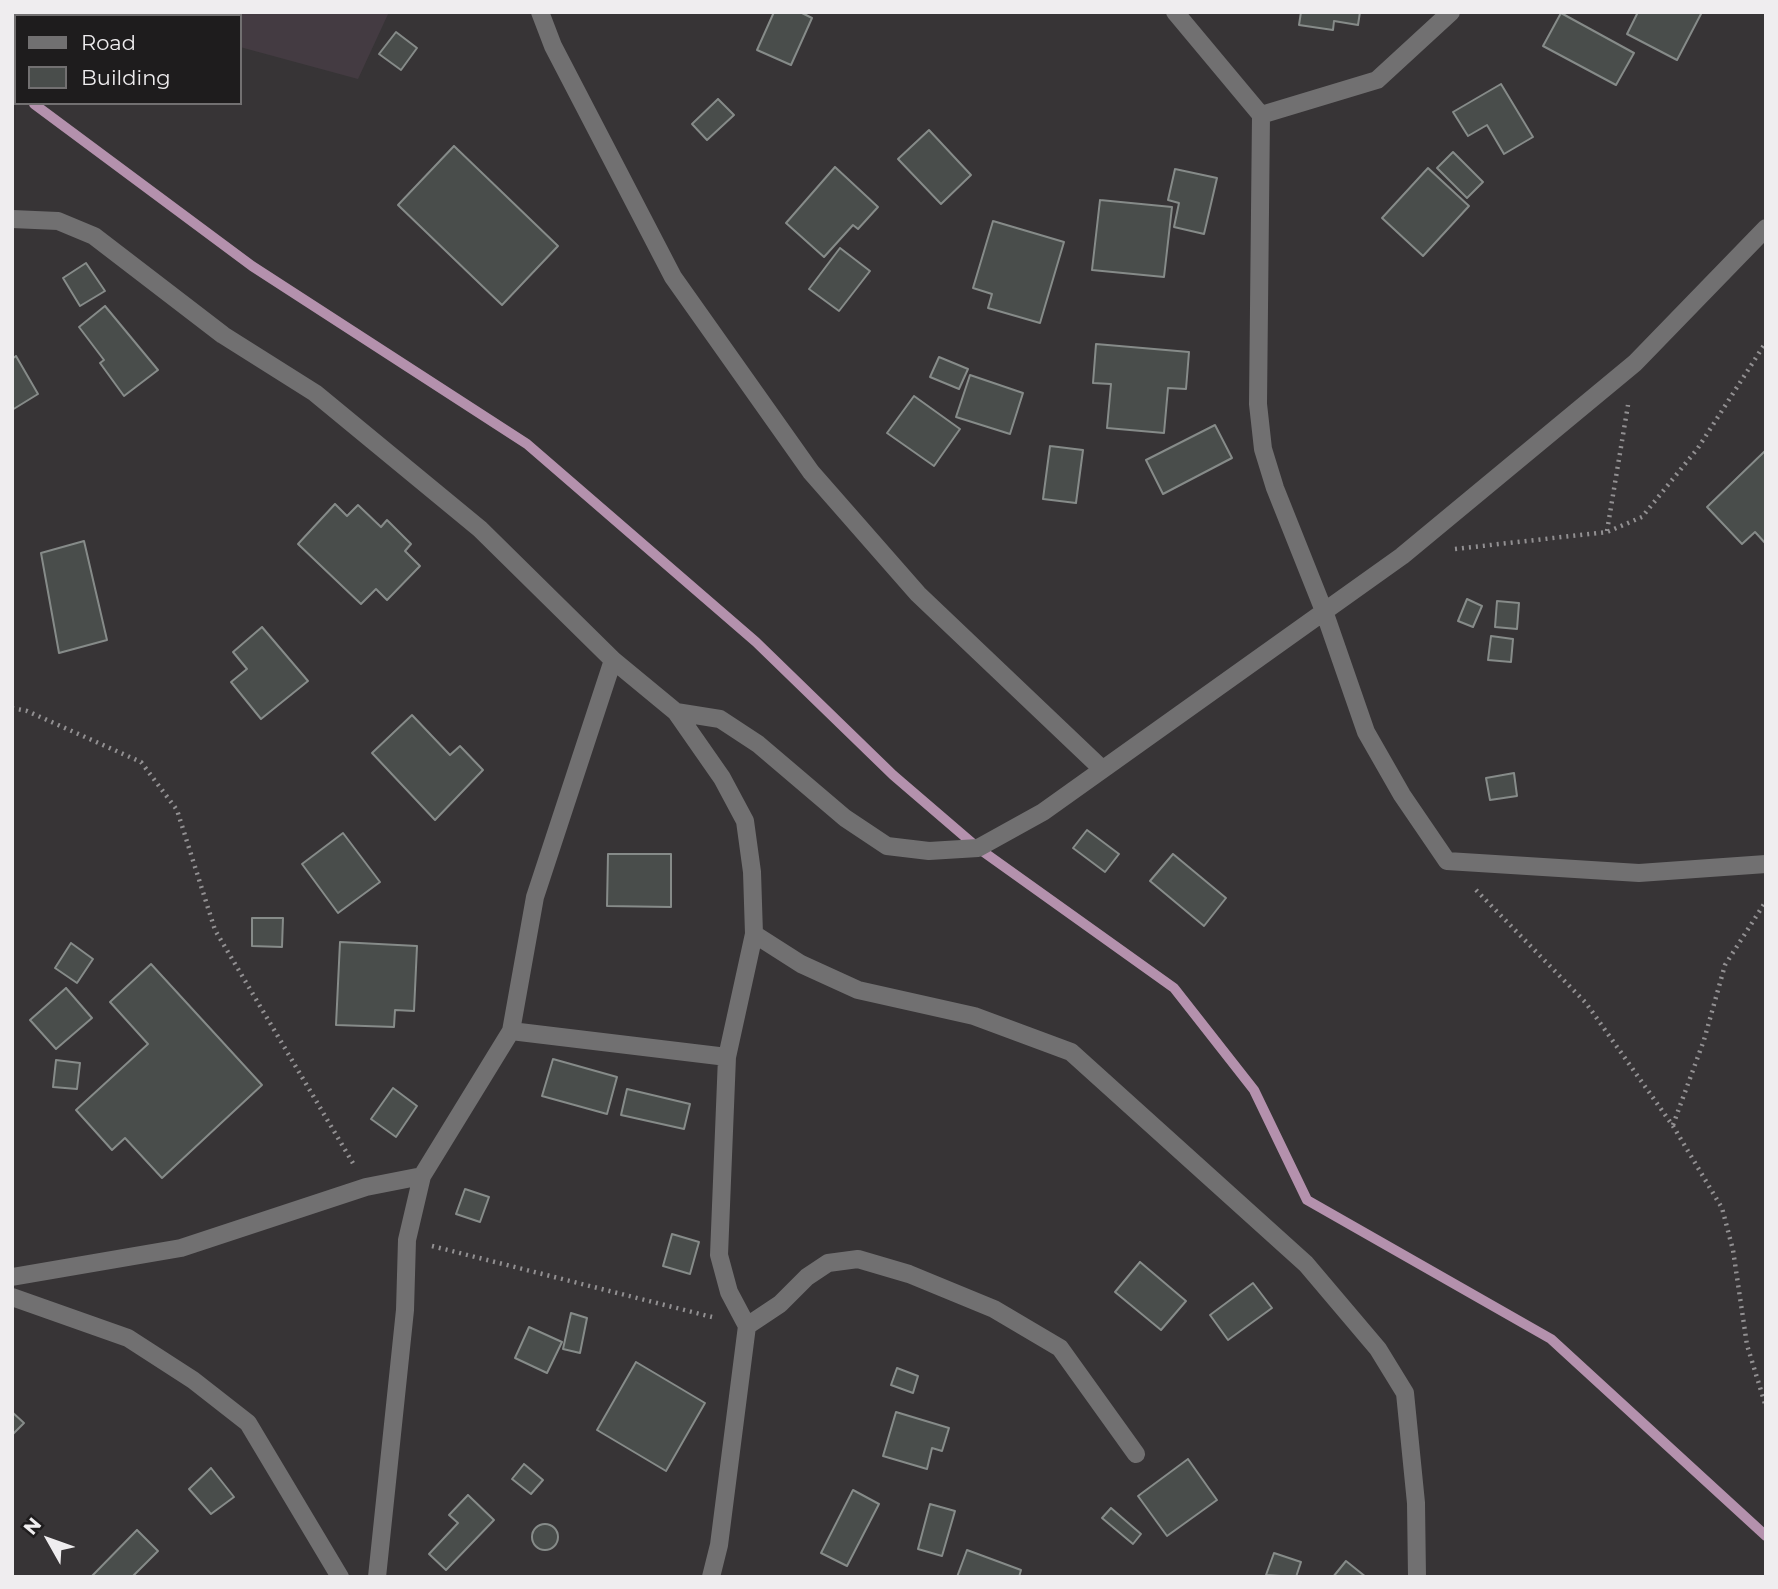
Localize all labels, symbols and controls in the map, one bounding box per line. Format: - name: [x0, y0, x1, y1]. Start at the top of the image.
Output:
- legend: [14, 14, 242, 105]
- text: Road: [81, 30, 136, 55]
- text: Building: [81, 65, 171, 90]
- north arrow: [14, 1505, 84, 1575]
- text: N: [19, 1513, 46, 1539]

